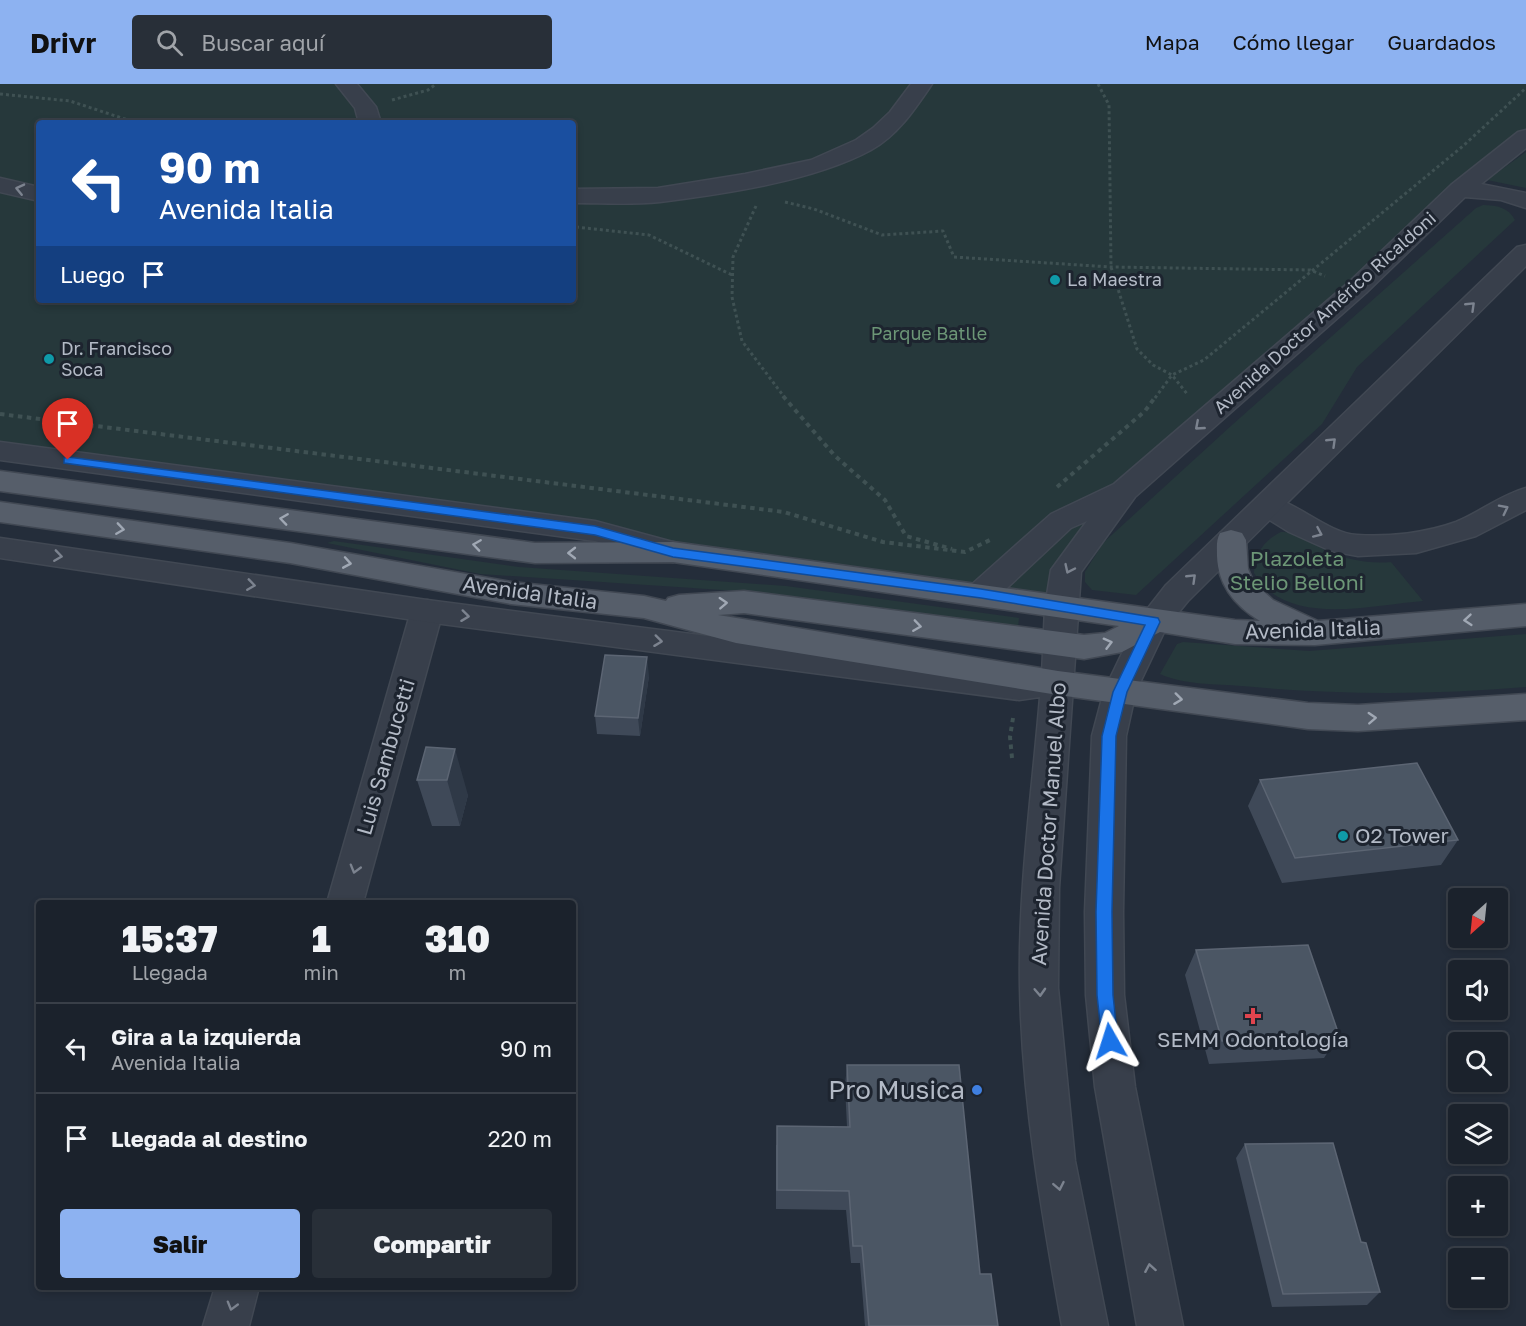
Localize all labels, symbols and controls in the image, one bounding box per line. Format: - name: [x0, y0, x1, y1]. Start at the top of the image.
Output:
- search box: [132, 15, 552, 69]
- text: Drivr: [30, 26, 96, 59]
- icon: search: [153, 26, 186, 59]
- text: Buscar aquí: [201, 29, 325, 56]
- text: Mapa: [1145, 29, 1200, 55]
- text: Cómo llegar: [1233, 29, 1354, 55]
- text: Guardados: [1387, 29, 1496, 55]
- text: 90 m: [159, 142, 260, 192]
- icon: left: [60, 144, 138, 222]
- one-way arrow: [15, 183, 25, 196]
- text: Avenida Italia: [159, 193, 334, 225]
- street label: Avenida Doctor Américo Ricaldoni: [1209, 207, 1440, 418]
- icon: arrive: [137, 258, 170, 291]
- text: Luego: [60, 261, 125, 288]
- place label: La Maestra: [1067, 268, 1162, 290]
- marker: La Maestra: [1048, 273, 1062, 287]
- one-way arrow: [1464, 302, 1475, 313]
- park label: Parque Batlle: [871, 322, 987, 344]
- place label: Dr. Francisco Soca: [61, 337, 172, 380]
- marker: Dr. Francisco Soca: [42, 352, 56, 366]
- pin: [42, 398, 93, 460]
- icon: arrive: [51, 407, 84, 440]
- one-way arrow: [1195, 419, 1206, 430]
- one-way arrow: [1325, 438, 1335, 449]
- one-way arrow: [1498, 505, 1508, 516]
- one-way arrow: [280, 513, 289, 526]
- one-way arrow: [116, 523, 125, 535]
- one-way arrow: [1312, 526, 1323, 538]
- one-way arrow: [473, 539, 482, 551]
- park label: Plazoleta Stelio Belloni: [1230, 545, 1364, 595]
- one-way arrow: [568, 547, 577, 559]
- one-way arrow: [53, 550, 62, 562]
- one-way arrow: [342, 557, 352, 569]
- one-way arrow: [1064, 563, 1076, 574]
- street label: Avenida Italia: [461, 570, 599, 614]
- one-way arrow: [1185, 575, 1196, 586]
- one-way arrow: [246, 578, 255, 590]
- one-way arrow: [719, 597, 728, 610]
- one-way arrow: [460, 609, 469, 621]
- one-way arrow: [1463, 613, 1472, 626]
- street label: Avenida Italia: [1245, 614, 1381, 644]
- one-way arrow: [912, 620, 921, 632]
- one-way arrow: [653, 634, 663, 646]
- one-way arrow: [1103, 637, 1113, 650]
- street label: Luis Sambucetti: [350, 675, 420, 838]
- street label: Avenida Doctor Manuel Albo: [1025, 682, 1071, 966]
- one-way arrow: [1174, 692, 1183, 705]
- one-way arrow: [1368, 711, 1377, 724]
- place label: O2 Tower: [1355, 822, 1449, 848]
- marker: O2 Tower: [1336, 829, 1350, 843]
- one-way arrow: [349, 864, 362, 874]
- north arrow: [1448, 888, 1508, 948]
- map controls: [1448, 888, 1508, 1308]
- text: 15:37: [122, 917, 218, 960]
- text: 1: [312, 917, 331, 960]
- text: 310: [425, 917, 490, 960]
- text: Llegada: [132, 960, 208, 984]
- text: min: [304, 960, 339, 984]
- text: m: [449, 960, 466, 984]
- button: sound: [1448, 960, 1508, 1020]
- one-way arrow: [1034, 988, 1047, 997]
- marker: SEMM Odontología: [1244, 1007, 1262, 1025]
- position arrow: [1078, 1009, 1142, 1073]
- text: Gira a la izquierda: [111, 1023, 301, 1050]
- place label: SEMM Odontología: [1157, 1026, 1349, 1052]
- icon: left: [60, 1032, 93, 1065]
- button: search: [1448, 1032, 1508, 1092]
- text: 90 m: [500, 1035, 552, 1062]
- text: Avenida Italia: [111, 1050, 241, 1074]
- place label: Pro Musica: [828, 1074, 965, 1105]
- marker: Pro Musica: [970, 1083, 984, 1097]
- button: layers: [1448, 1104, 1508, 1164]
- icon: arrive: [60, 1122, 93, 1155]
- text: Llegada al destino: [111, 1125, 308, 1152]
- text: 220 m: [488, 1125, 552, 1152]
- button: +: [1448, 1176, 1508, 1236]
- one-way arrow: [1052, 1181, 1065, 1191]
- button: Salir: [60, 1209, 300, 1278]
- button: Compartir: [312, 1209, 552, 1278]
- button: −: [1448, 1248, 1508, 1308]
- one-way arrow: [1144, 1264, 1157, 1274]
- one-way arrow: [227, 1301, 239, 1311]

